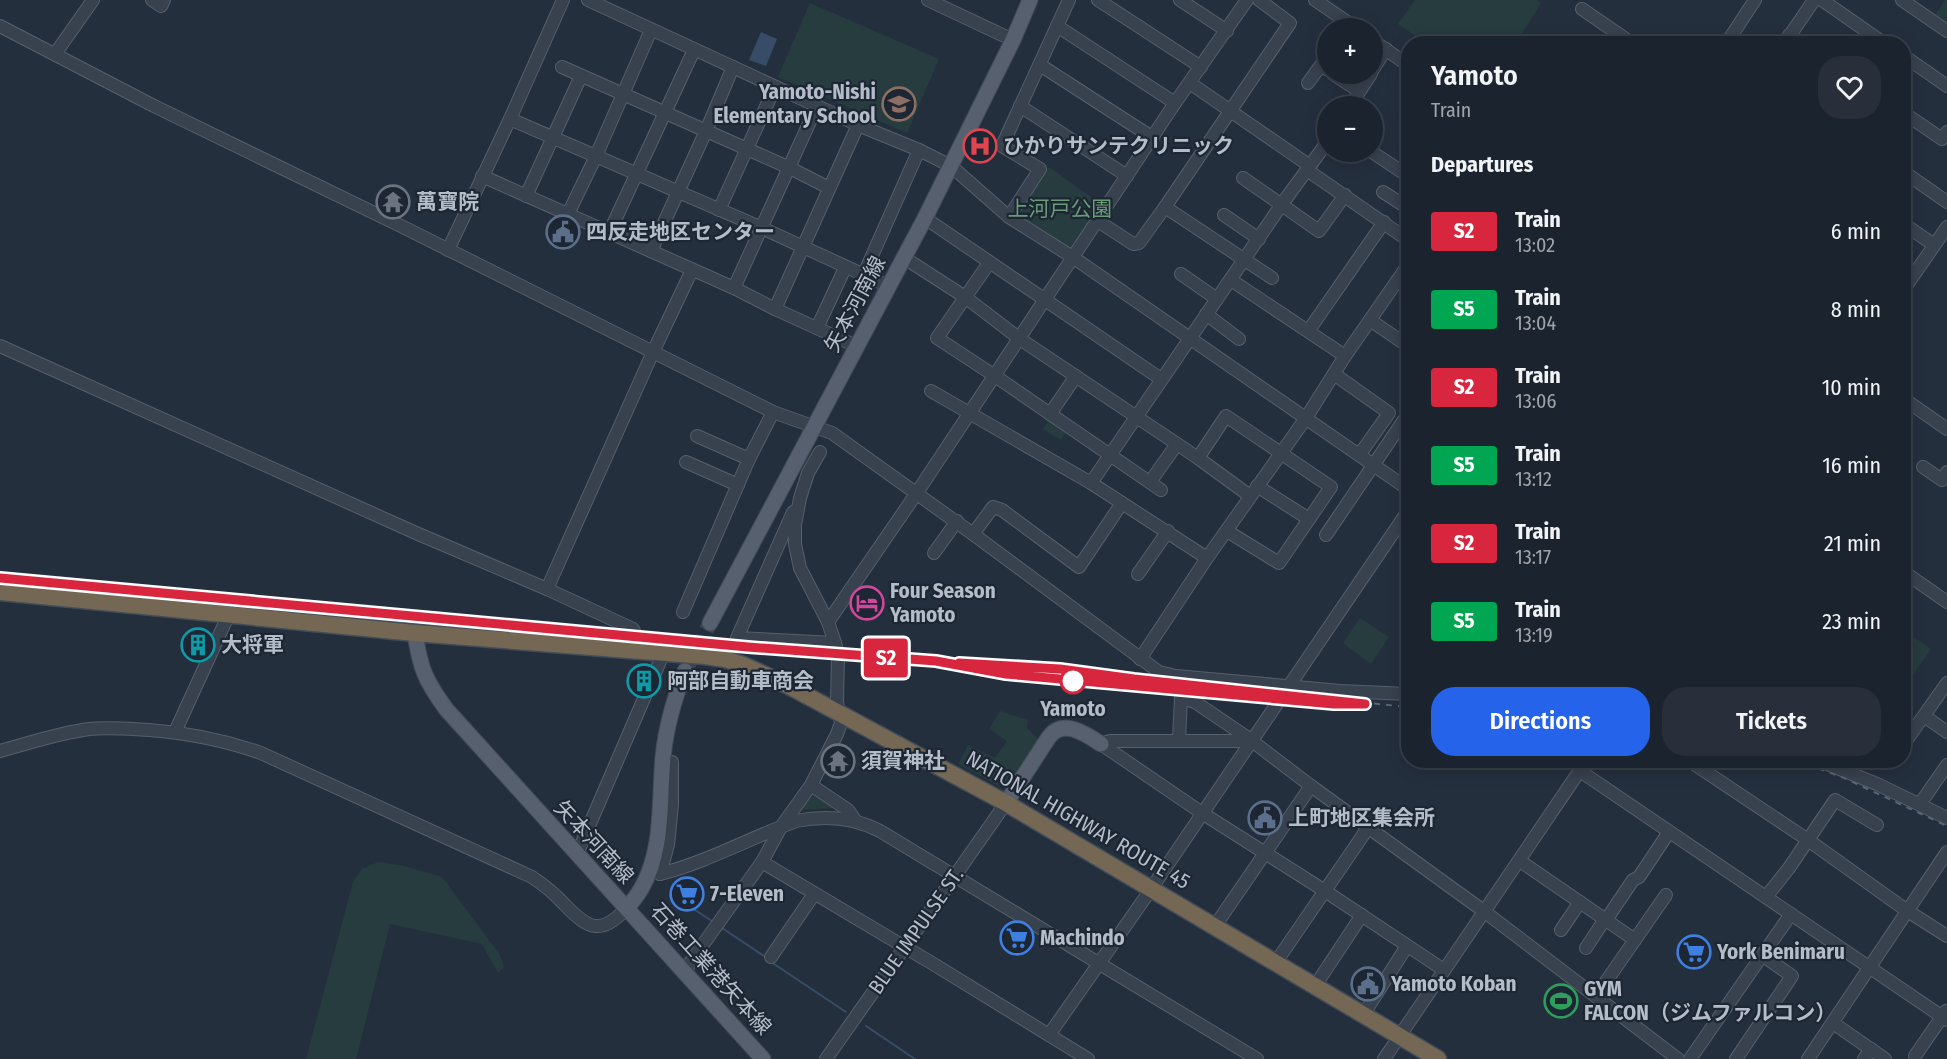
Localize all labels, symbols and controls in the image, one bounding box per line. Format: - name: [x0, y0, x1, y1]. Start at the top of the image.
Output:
- map controls: [1317, 18, 1383, 162]
- button: +: [1317, 18, 1383, 84]
- button: heart: [1818, 56, 1881, 119]
- text: Yamoto: [1431, 59, 1518, 92]
- place label: Yamoto-Nishi Elementary School: [713, 79, 876, 129]
- school or university icon: Yamoto-Nishi Elementary School: [881, 86, 917, 122]
- button: −: [1317, 96, 1383, 162]
- text: Train: [1431, 98, 1471, 122]
- hospital icon: ひかりサンテクリニック: [962, 128, 998, 164]
- place label: ひかりサンテクリニック: [1003, 133, 1234, 159]
- text: Departures: [1431, 151, 1533, 178]
- temple icon: 萬寶院: [375, 184, 411, 220]
- place label: 萬寶院: [416, 189, 479, 215]
- park label: 上河戸公園: [1008, 196, 1113, 222]
- text: Train: [1515, 206, 1561, 233]
- public building icon: 四反走地区センター: [545, 214, 581, 250]
- text: S2: [1454, 218, 1474, 244]
- text: 6 min: [1831, 218, 1881, 245]
- place label: 四反走地区センター: [586, 219, 775, 245]
- text: 13:02: [1515, 233, 1555, 257]
- street label: 矢本河南線: [819, 252, 891, 356]
- text: Train: [1515, 284, 1561, 311]
- text: S5: [1453, 296, 1475, 322]
- text: 8 min: [1831, 296, 1881, 323]
- text: 13:04: [1515, 311, 1556, 335]
- text: Train: [1515, 362, 1561, 389]
- text: S2: [1454, 374, 1474, 400]
- text: 10 min: [1822, 374, 1881, 401]
- text: 13:06: [1515, 389, 1556, 413]
- text: Train: [1515, 440, 1561, 467]
- text: S5: [1453, 452, 1475, 478]
- text: 16 min: [1822, 452, 1881, 479]
- text: 13:12: [1515, 467, 1552, 491]
- text: Train: [1515, 518, 1561, 545]
- text: S2: [1454, 530, 1474, 556]
- text: 21 min: [1824, 530, 1881, 557]
- text: 13:17: [1515, 545, 1551, 569]
- place label: Four Season Yamoto: [889, 578, 996, 628]
- hotel icon: Four Season Yamoto: [849, 585, 885, 621]
- text: Train: [1515, 596, 1561, 623]
- text: S5: [1453, 608, 1475, 634]
- text: 23 min: [1822, 608, 1881, 635]
- text: 13:19: [1515, 623, 1553, 647]
- building icon: 大将軍: [180, 627, 216, 663]
- place label: 大将軍: [221, 632, 284, 658]
- line badge: S2: [859, 638, 913, 678]
- text: S2: [876, 645, 896, 671]
- building icon: 阿部自動車商会: [626, 663, 662, 699]
- place label: 阿部自動車商会: [667, 668, 814, 694]
- marker: Yamoto: [1060, 668, 1086, 694]
- button: Directions: [1431, 687, 1650, 756]
- button: Tickets: [1662, 687, 1881, 756]
- place label: Yamoto: [1039, 696, 1106, 722]
- temple icon: 須賀神社: [820, 743, 856, 779]
- street label: NATIONAL HIGHWAY ROUTE 45: [961, 745, 1195, 895]
- place label: 須賀神社: [861, 748, 945, 774]
- street label: 矢本河南線: [549, 795, 639, 889]
- public building icon: 上町地区集会所: [1247, 800, 1283, 836]
- place label: 上町地区集会所: [1288, 805, 1435, 831]
- street label: BLUE IMPULSE ST.: [863, 863, 969, 999]
- supermarket icon: 7-Eleven: [669, 876, 705, 912]
- place label: 7-Eleven: [710, 881, 784, 907]
- street label: 石巻工業港矢本線: [645, 898, 777, 1040]
- supermarket icon: Machindo: [999, 920, 1035, 956]
- place label: Machindo: [1040, 925, 1125, 951]
- supermarket icon: York Benimaru: [1676, 934, 1712, 970]
- place label: York Benimaru: [1716, 939, 1845, 965]
- public building icon: Yamoto Koban: [1350, 966, 1386, 1002]
- place label: Yamoto Koban: [1390, 971, 1517, 997]
- place label: GYM FALCON（ジムファルコン）: [1584, 976, 1836, 1026]
- sports icon: GYM FALCON（ジムファルコン）: [1543, 983, 1579, 1019]

